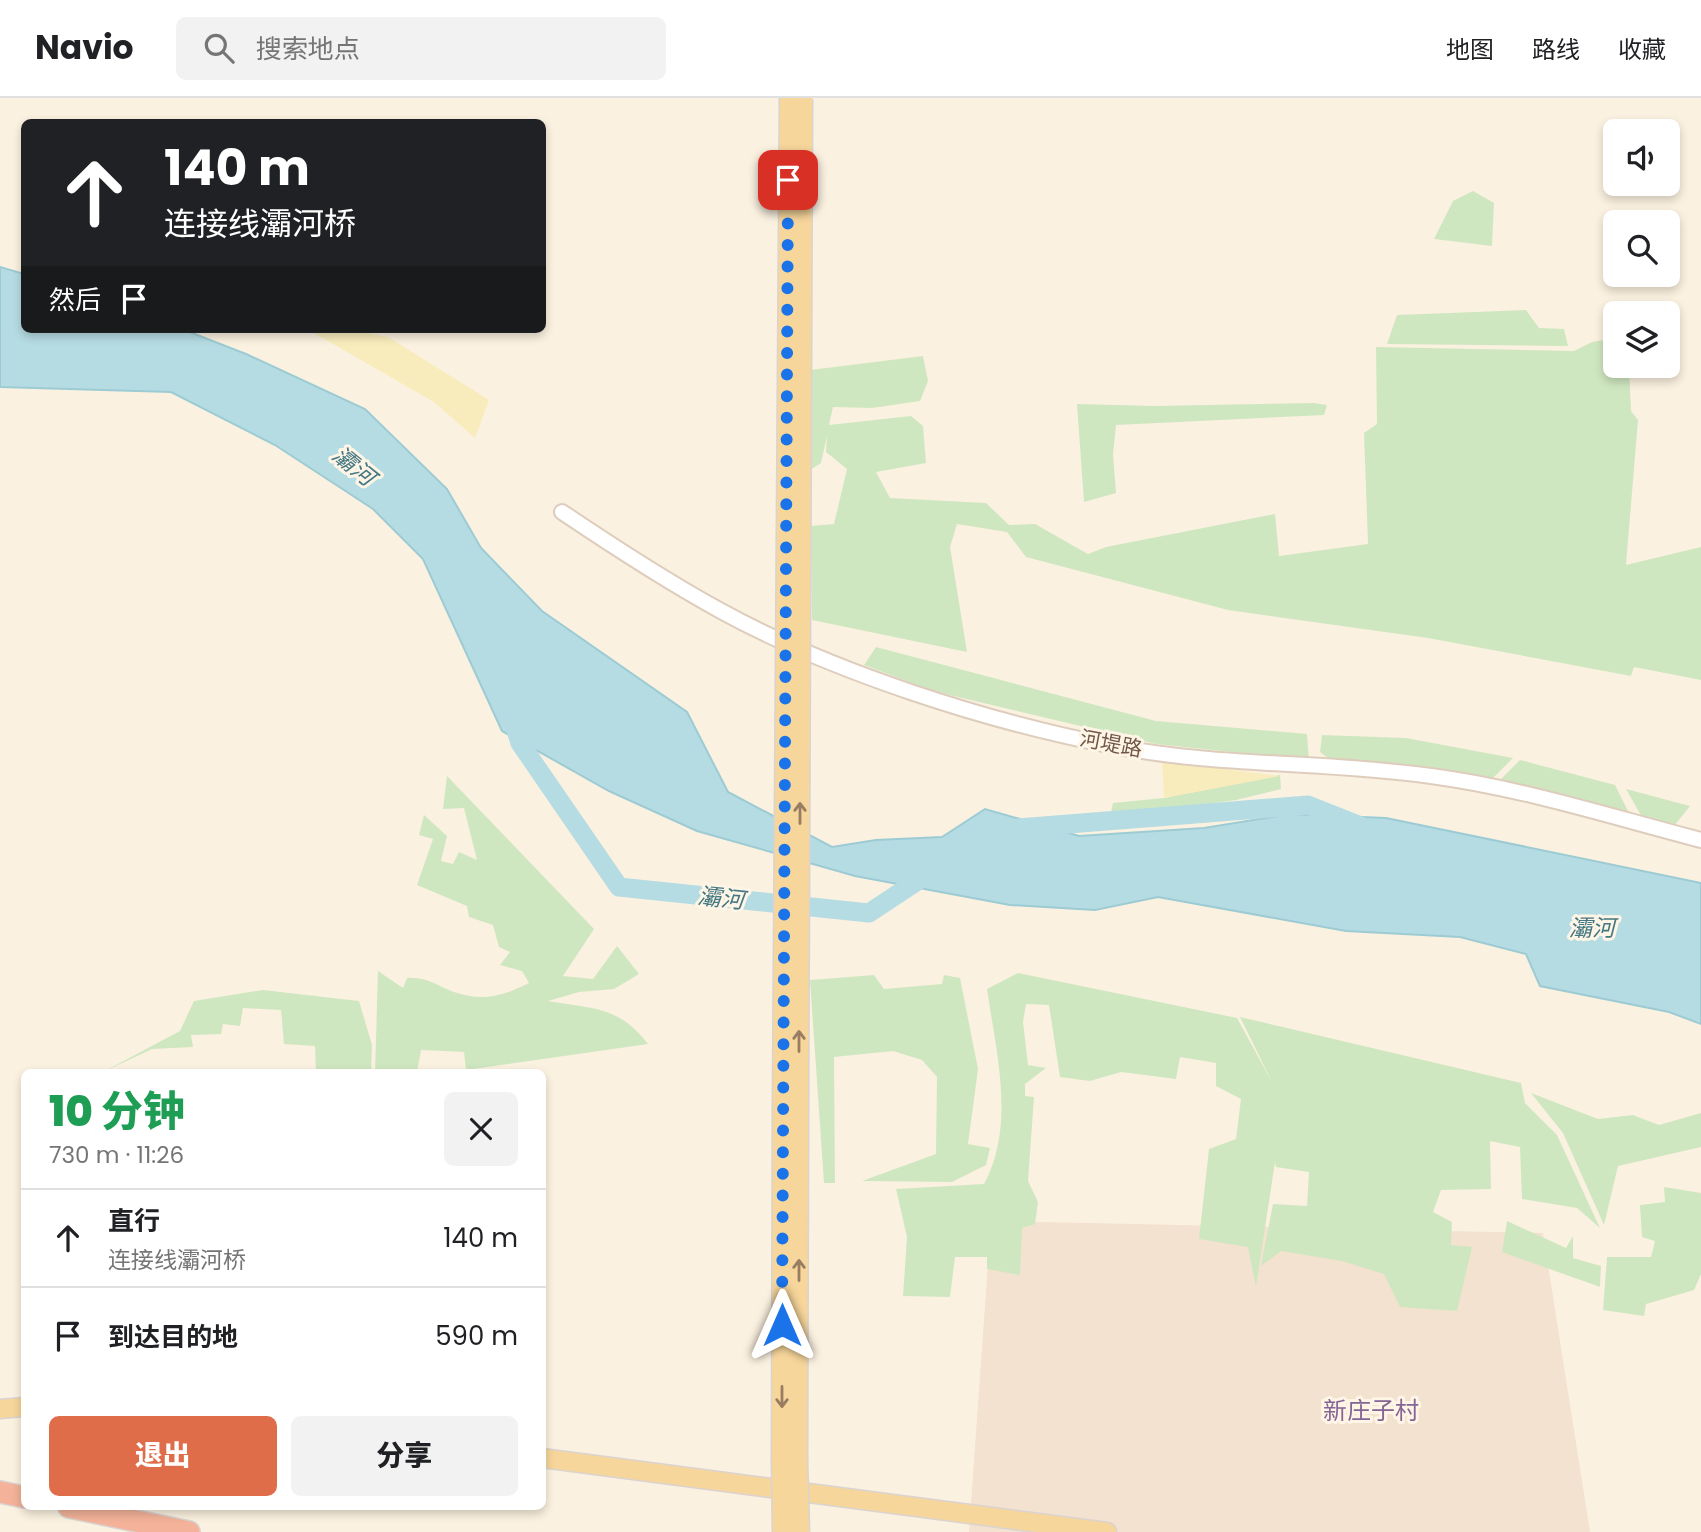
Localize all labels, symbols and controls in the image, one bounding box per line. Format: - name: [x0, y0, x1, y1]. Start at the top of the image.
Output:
- search box: [176, 17, 666, 80]
- text: Navio: [35, 24, 134, 71]
- icon: search: [200, 29, 238, 67]
- text: 搜索地点: [256, 31, 360, 67]
- text: 地图: [1446, 33, 1494, 66]
- text: 路线: [1532, 33, 1580, 66]
- text: 收藏: [1618, 33, 1666, 66]
- map controls: [1603, 119, 1680, 378]
- button: sound: [1603, 119, 1680, 196]
- text: 140 m: [164, 134, 310, 202]
- icon: ahead: [49, 147, 140, 238]
- pin: [758, 150, 818, 210]
- icon: arrive: [769, 161, 807, 199]
- text: 连接线灞河桥: [164, 201, 356, 246]
- button: search: [1603, 210, 1680, 287]
- icon: arrive: [115, 280, 153, 318]
- text: 然后: [49, 282, 101, 318]
- button: layers: [1603, 301, 1680, 378]
- water label: 灞河: [326, 439, 385, 495]
- street label: 河堤路: [1077, 723, 1145, 764]
- one-way arrow: [793, 802, 807, 825]
- water label: 灞河: [696, 880, 750, 917]
- water label: 灞河: [1569, 912, 1619, 944]
- one-way arrow: [792, 1029, 806, 1052]
- text: 10 分钟: [49, 1082, 185, 1141]
- button: close: [444, 1092, 518, 1166]
- text: 730 m · 11:26: [49, 1139, 184, 1171]
- text: 直行: [108, 1203, 160, 1239]
- icon: ahead: [49, 1219, 87, 1257]
- text: 140 m: [443, 1220, 518, 1256]
- text: 连接线灞河桥: [108, 1244, 246, 1276]
- one-way arrow: [792, 1258, 806, 1281]
- position arrow: [745, 1288, 819, 1362]
- icon: arrive: [49, 1317, 87, 1355]
- text: 590 m: [435, 1318, 518, 1354]
- text: 到达目的地: [108, 1319, 238, 1355]
- one-way arrow: [775, 1385, 789, 1408]
- district label: 新庄子村: [1323, 1394, 1419, 1427]
- button: 退出: [49, 1416, 277, 1496]
- button: 分享: [291, 1416, 518, 1496]

